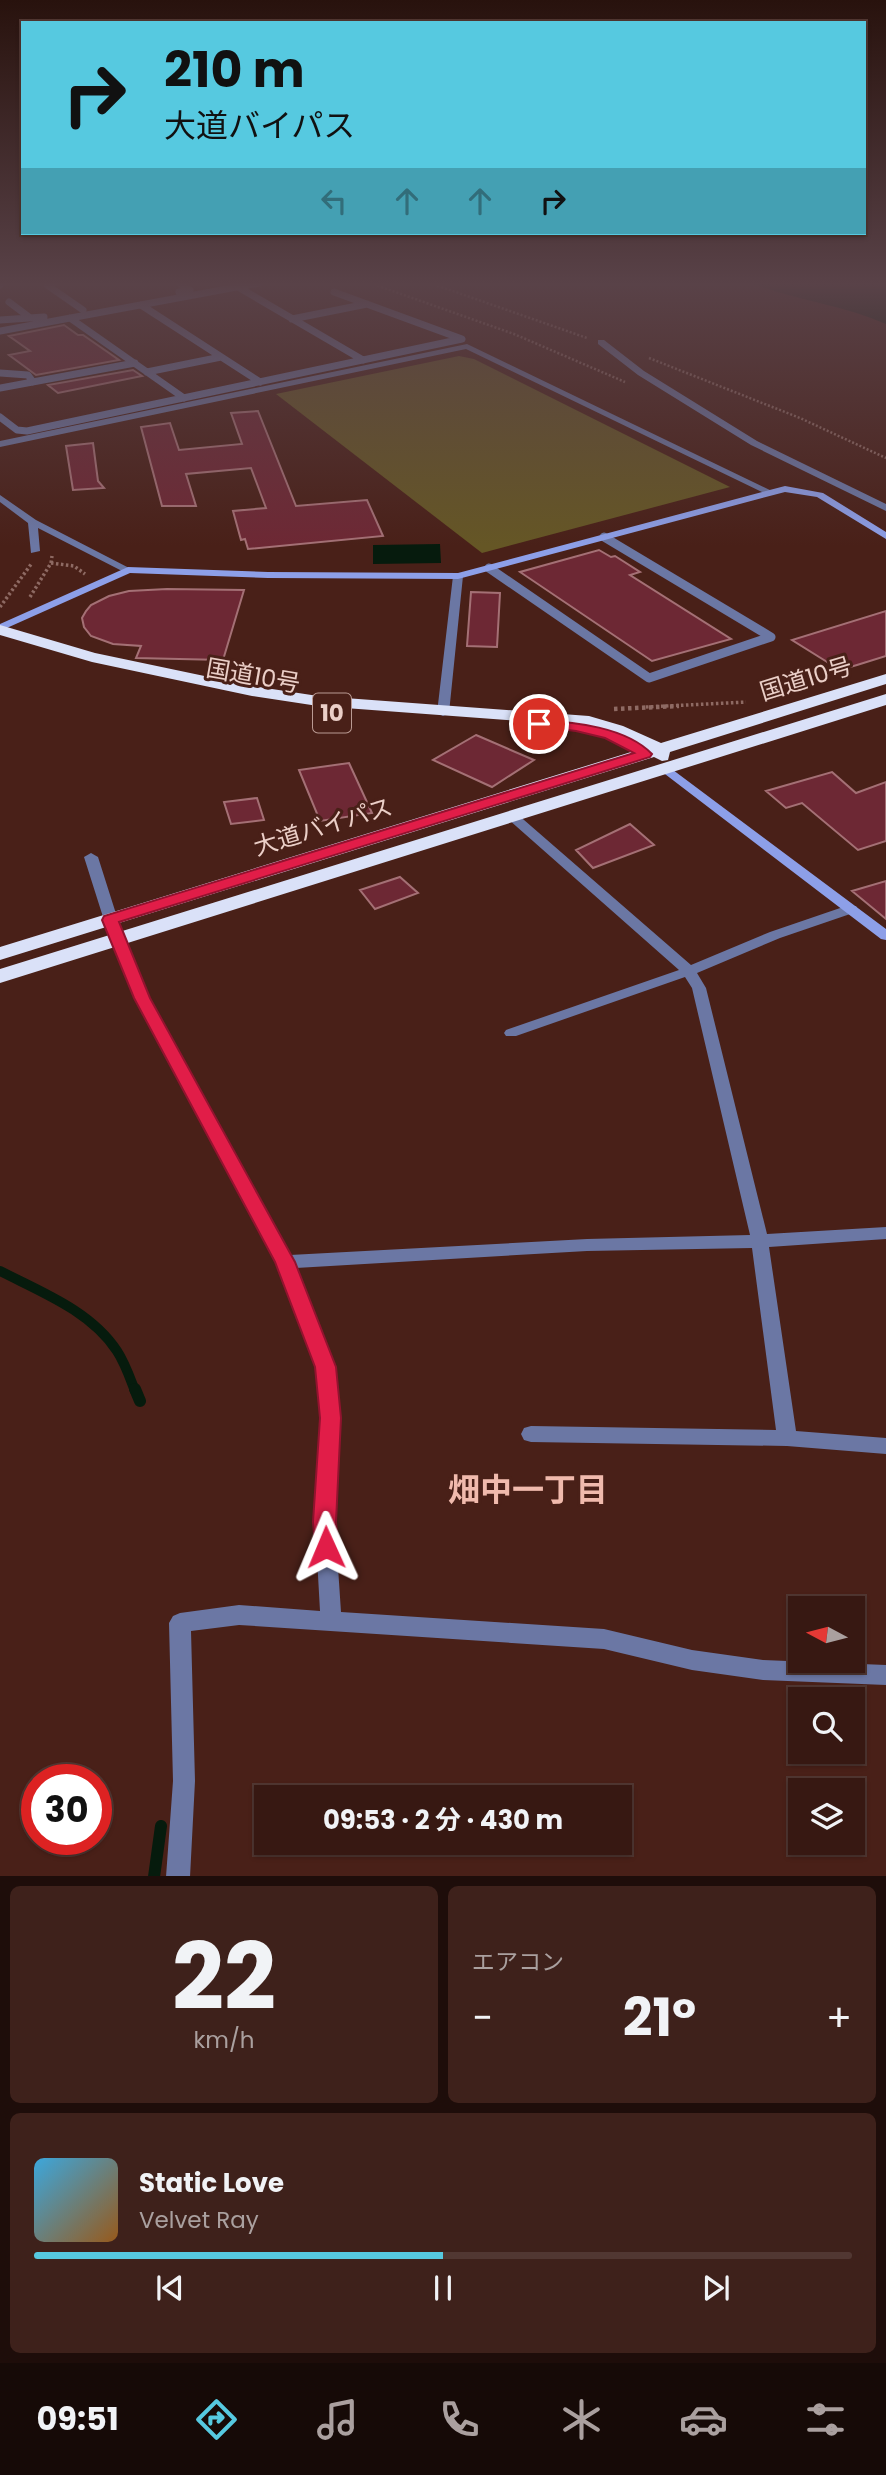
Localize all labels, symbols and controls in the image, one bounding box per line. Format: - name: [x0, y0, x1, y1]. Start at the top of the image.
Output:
- text: 210 m: [164, 36, 305, 104]
- icon: right: [49, 49, 140, 140]
- text: 大道バイパス: [164, 103, 355, 148]
- icon: left: [315, 182, 353, 220]
- icon: ahead: [388, 182, 426, 220]
- icon: ahead: [461, 182, 499, 220]
- icon: right: [534, 182, 572, 220]
- street label: 国道10号: [756, 649, 856, 708]
- street label: 国道10号: [204, 651, 303, 700]
- road number: 10: [313, 694, 351, 733]
- pin: [509, 694, 569, 754]
- icon: arrive: [520, 705, 558, 743]
- street label: 大道バイパス: [249, 790, 396, 863]
- district label: 畑中一丁目: [448, 1467, 608, 1512]
- position arrow: [289, 1510, 363, 1584]
- north arrow: [788, 1596, 864, 1673]
- map controls: [788, 1596, 865, 1855]
- button: search: [788, 1687, 865, 1764]
- speed limit sign: 30: [21, 1764, 112, 1855]
- button: layers: [788, 1778, 865, 1855]
- text: 09:53 · 2 分 · 430 m: [323, 1802, 563, 1838]
- text: 22: [172, 1913, 276, 2041]
- text: エアコン: [472, 1946, 564, 1978]
- text: 21°: [623, 1981, 696, 2054]
- text: −: [472, 1991, 493, 2044]
- text: +: [826, 1991, 852, 2044]
- text: km/h: [193, 2024, 255, 2056]
- text: Static Love: [139, 2165, 284, 2201]
- text: Velvet Ray: [139, 2204, 259, 2236]
- icon: previous: [151, 2269, 189, 2307]
- icon: pause: [424, 2269, 462, 2307]
- icon: next: [697, 2269, 735, 2307]
- icon: directions: [192, 2395, 241, 2444]
- icon: music: [313, 2395, 362, 2444]
- icon: phone: [435, 2395, 484, 2444]
- icon: climate: [557, 2395, 606, 2444]
- icon: car: [679, 2395, 728, 2444]
- icon: filters: [801, 2395, 850, 2444]
- text: 09:51: [36, 2396, 119, 2441]

